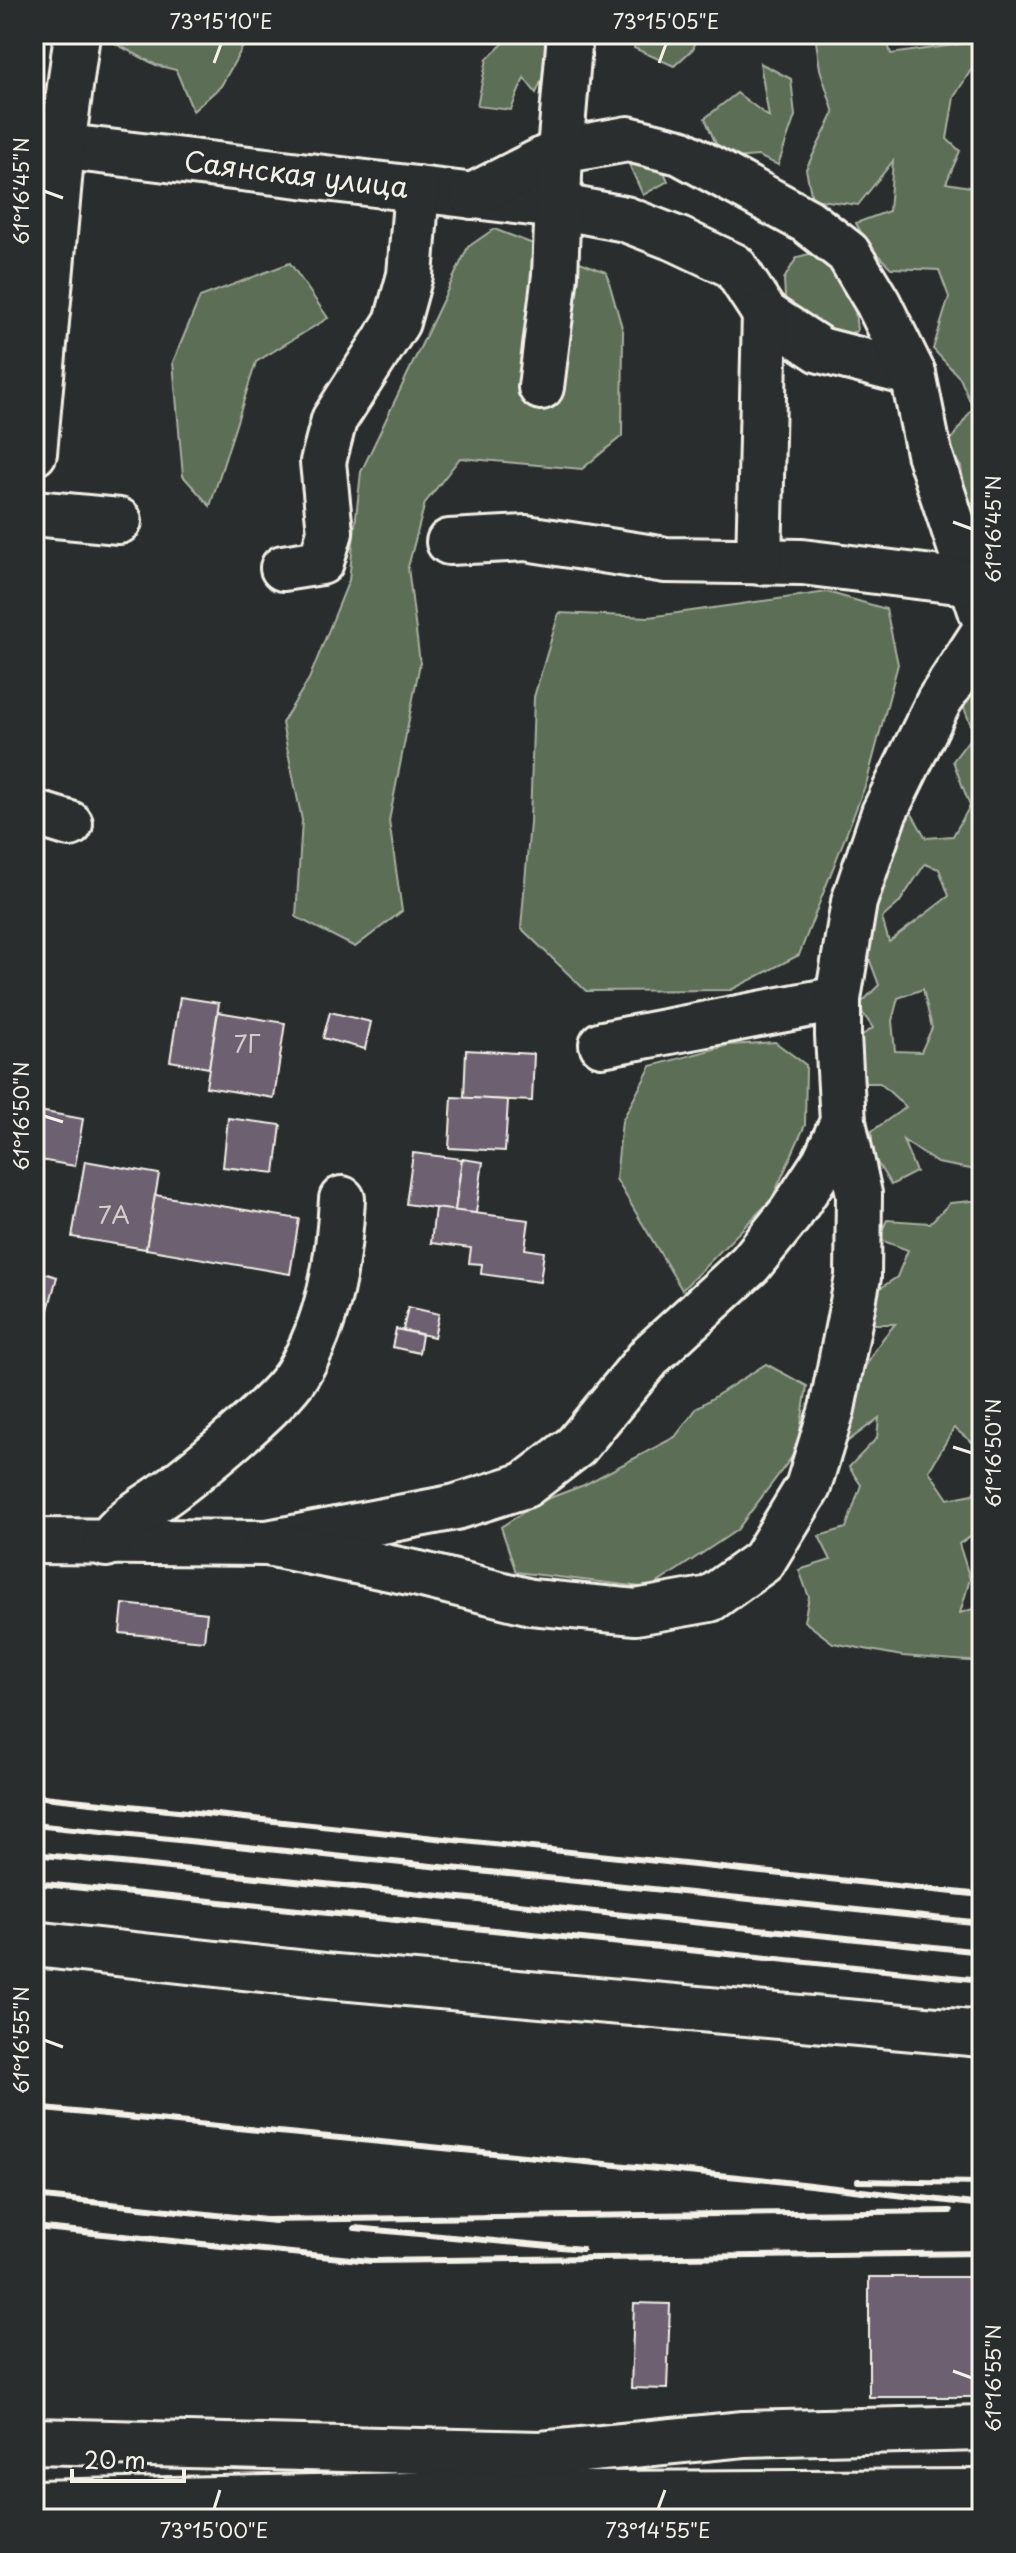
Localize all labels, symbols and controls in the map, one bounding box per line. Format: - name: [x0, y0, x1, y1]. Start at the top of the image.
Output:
- text: 73°15'10"E: [169, 6, 273, 36]
- text: 73°15'05"E: [613, 6, 719, 36]
- text: 61°16'45"N: [6, 137, 36, 245]
- street label: Саянская улица: [182, 138, 411, 208]
- text: 61°16'45"N: [978, 475, 1008, 583]
- house number: 7Г: [234, 1025, 261, 1061]
- text: 61°16'50"N: [6, 1061, 36, 1171]
- house number: 7А: [98, 1196, 130, 1232]
- text: 61°16'50"N: [978, 1398, 1008, 1508]
- text: 61°16'55"N: [6, 1986, 36, 2094]
- text: 61°16'55"N: [978, 2324, 1008, 2432]
- scale bar: [72, 2433, 184, 2483]
- text: 20 m: [84, 2441, 146, 2477]
- text: 73°15'00"E: [160, 2515, 268, 2545]
- text: 73°14'55"E: [605, 2515, 711, 2545]

